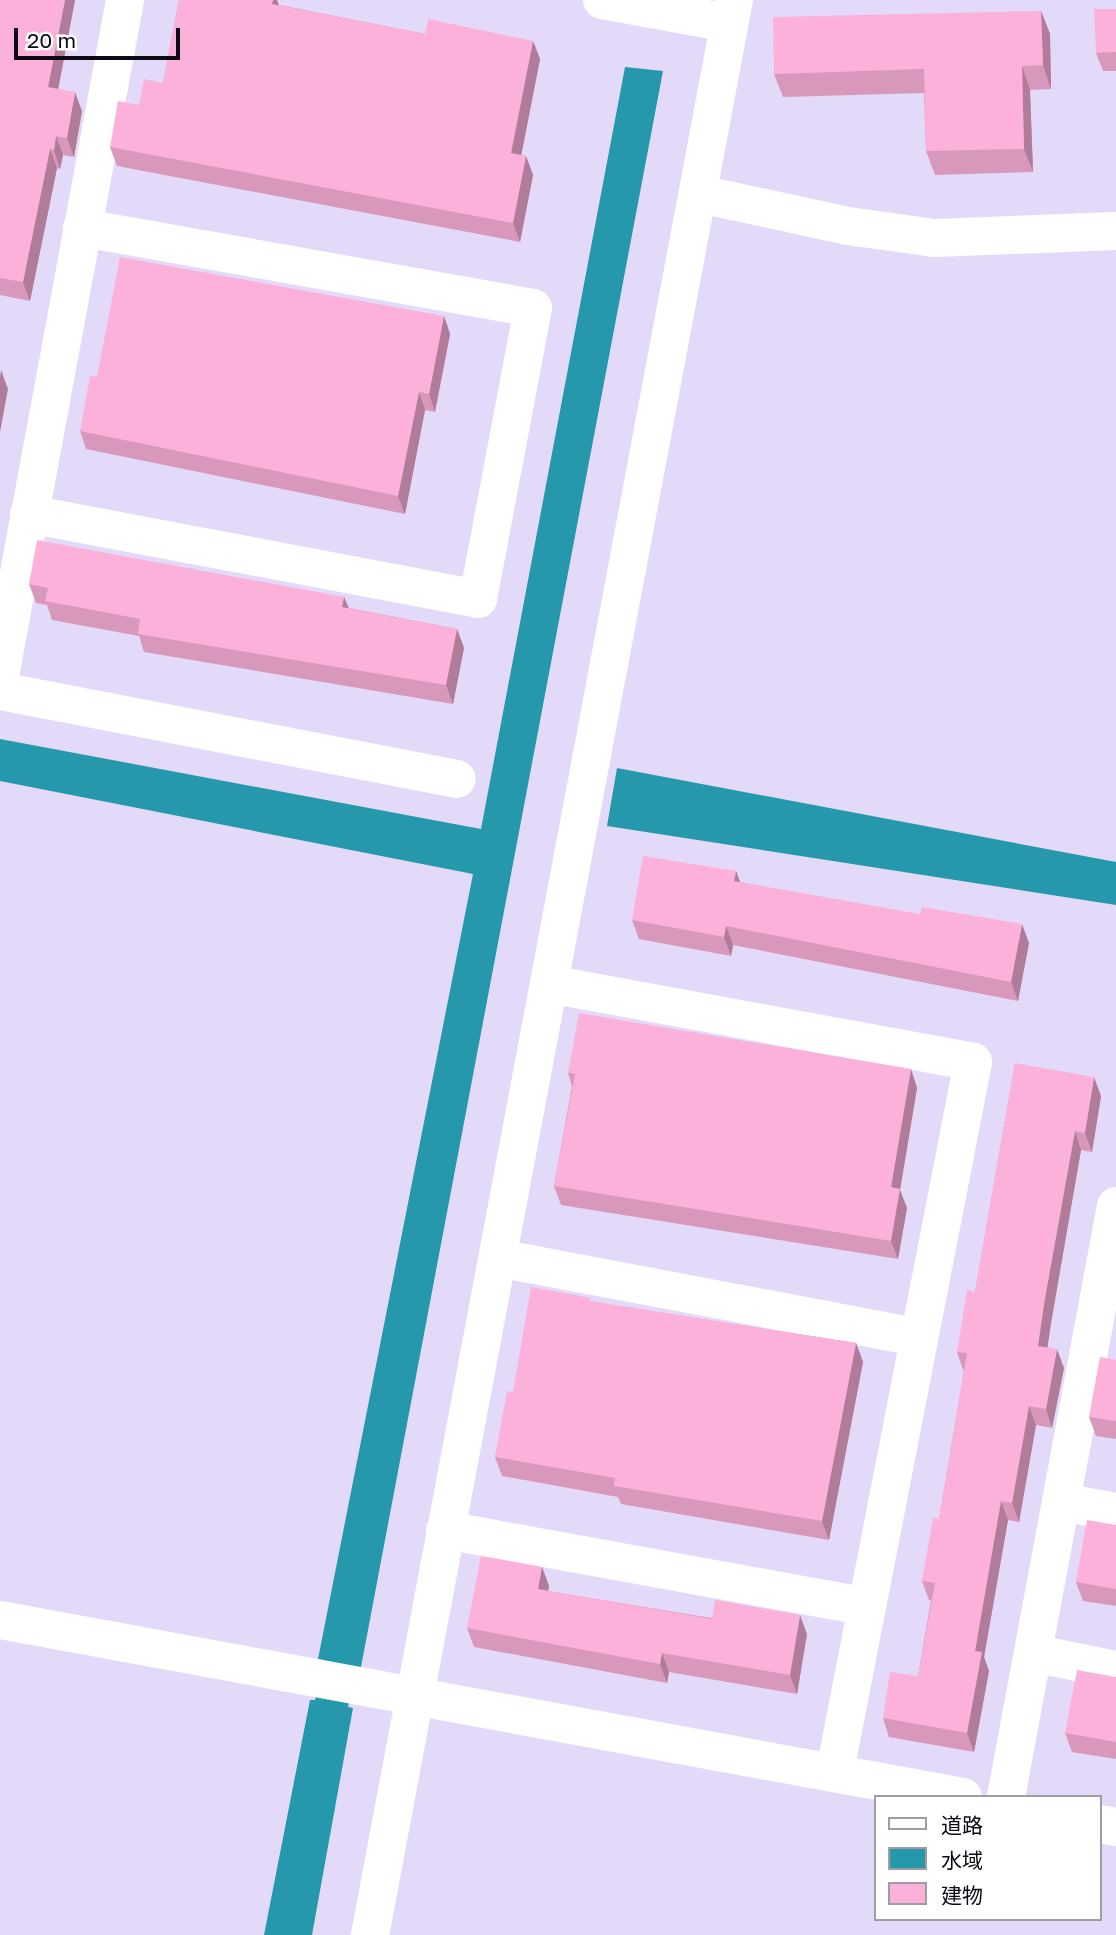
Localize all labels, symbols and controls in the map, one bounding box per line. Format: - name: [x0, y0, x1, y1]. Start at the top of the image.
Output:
- scale bar: [18, 14, 184, 58]
- text: 20 m: [27, 27, 76, 53]
- legend: [874, 1795, 1102, 1921]
- text: 道路: [941, 1812, 983, 1838]
- text: 水域: [941, 1847, 983, 1873]
- text: 建物: [941, 1882, 983, 1908]

